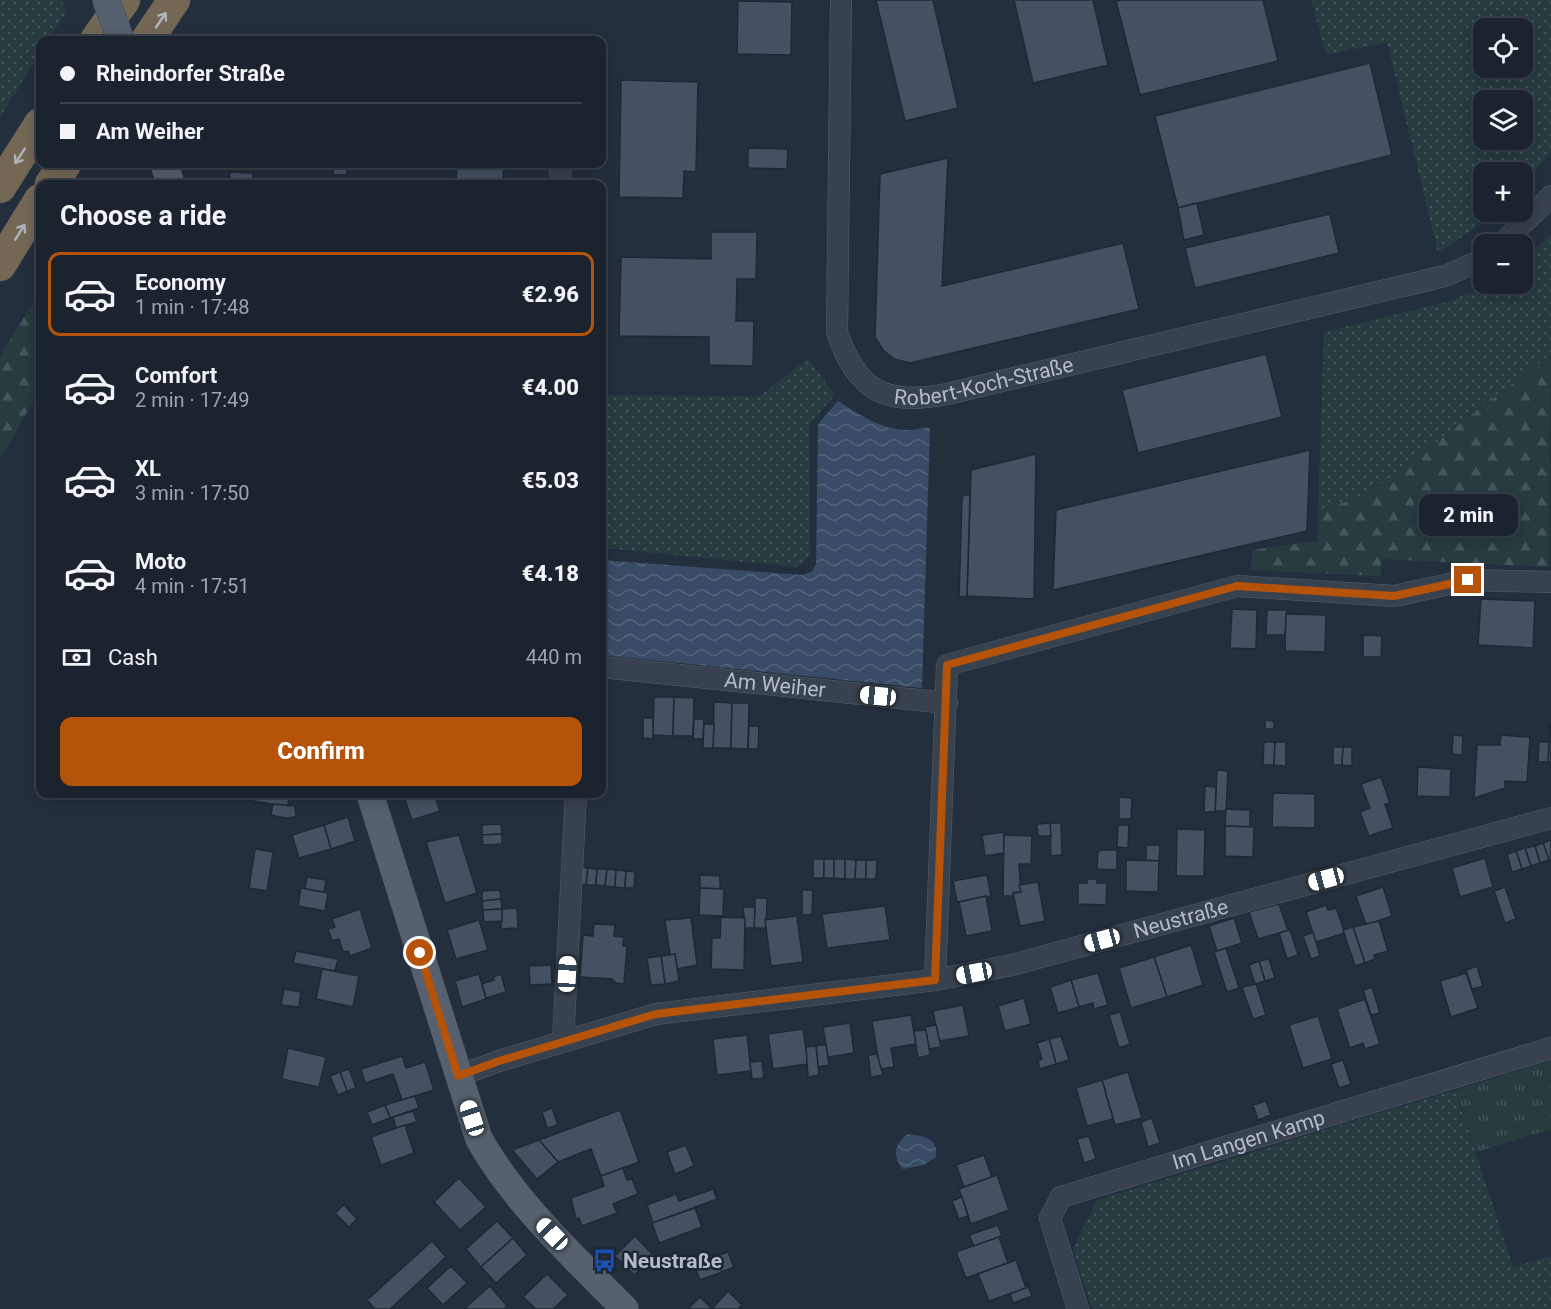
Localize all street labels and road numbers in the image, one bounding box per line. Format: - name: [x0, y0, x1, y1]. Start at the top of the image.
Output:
- street label: Robert-Koch-Straße: [893, 352, 1076, 410]
- street label: Am Weiher: [723, 668, 827, 702]
- street label: Neustraße: [1131, 895, 1231, 943]
- street label: Im Langen Kamp: [1169, 1105, 1328, 1174]

